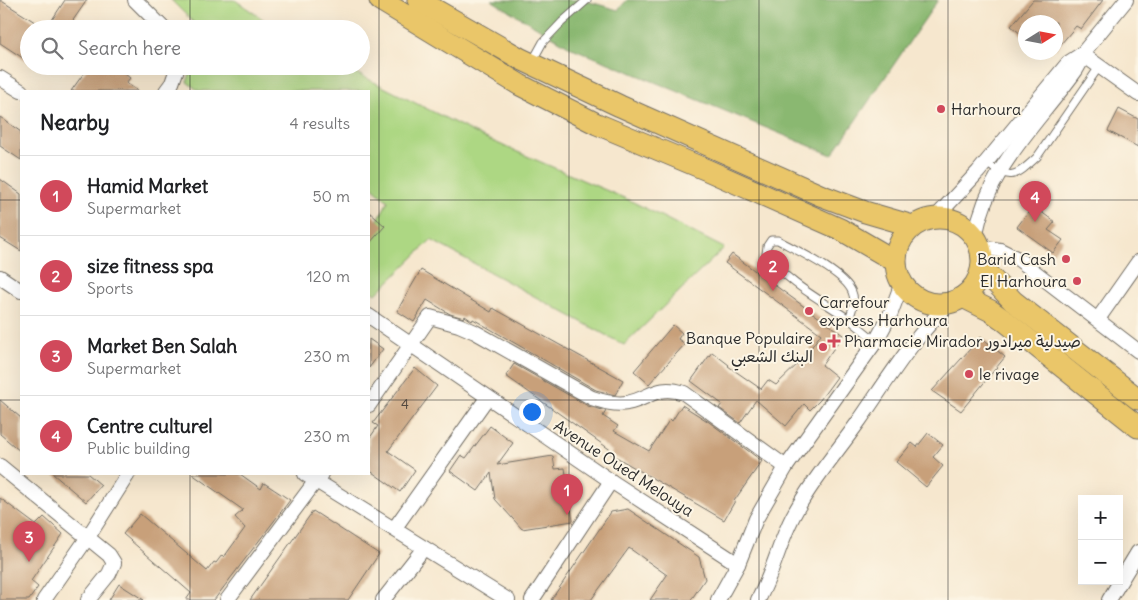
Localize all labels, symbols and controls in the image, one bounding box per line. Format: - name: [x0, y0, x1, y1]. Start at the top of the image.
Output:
- north arrow: [1018, 15, 1063, 60]
- search box: [20, 20, 370, 75]
- icon: search: [38, 34, 66, 62]
- text: Search here: [78, 36, 181, 60]
- place label: Harhoura: [951, 99, 1021, 119]
- marker: Harhoura: [935, 103, 947, 115]
- text: Nearby: [40, 109, 110, 136]
- text: 4 results: [289, 113, 350, 133]
- text: Hamid Market: [87, 174, 208, 198]
- pin: 4: [1019, 181, 1051, 222]
- text: 1: [53, 186, 59, 206]
- text: 50 m: [312, 186, 350, 206]
- text: Supermarket: [87, 198, 181, 218]
- place label: Barid Cash: [977, 249, 1056, 269]
- pin: 2: [757, 250, 789, 291]
- marker: Barid Cash: [1060, 253, 1072, 265]
- text: size fitness spa: [87, 254, 214, 278]
- text: 2: [52, 266, 60, 286]
- text: 120 m: [307, 266, 350, 286]
- place label: El Harhoura: [980, 271, 1067, 291]
- marker: El Harhoura: [1071, 275, 1083, 287]
- text: Sports: [87, 278, 133, 298]
- place label: Carrefour express Harhoura: [819, 292, 948, 330]
- marker: Carrefour express Harhoura: [803, 305, 815, 317]
- place label: Banque Populaire البنك الشعبي: [686, 328, 813, 371]
- place label: Pharmacie Mirador صيدلية ميرادور: [844, 331, 1081, 351]
- text: Market Ben Salah: [87, 334, 237, 358]
- marker: Pharmacie Mirador صيدلية ميرادور: [828, 335, 840, 347]
- marker: Banque Populaire البنك الشعبي: [817, 341, 829, 353]
- text: 3: [51, 346, 61, 366]
- text: 230 m: [304, 346, 350, 366]
- text: Supermarket: [87, 358, 181, 378]
- place label: le rivage: [979, 364, 1039, 384]
- marker: le rivage: [963, 368, 975, 380]
- house number: 4: [401, 395, 409, 413]
- your location: [519, 399, 545, 425]
- text: Centre culturel: [87, 414, 213, 438]
- street label: Avenue Oued Melouya: [550, 415, 698, 521]
- text: 4: [51, 426, 61, 446]
- text: 230 m: [304, 426, 350, 446]
- text: Public building: [87, 438, 190, 458]
- pin: 1: [551, 474, 583, 515]
- map controls: [1078, 495, 1123, 585]
- button: +: [1078, 495, 1123, 540]
- pin: 3: [13, 521, 45, 562]
- button: −: [1078, 540, 1123, 585]

